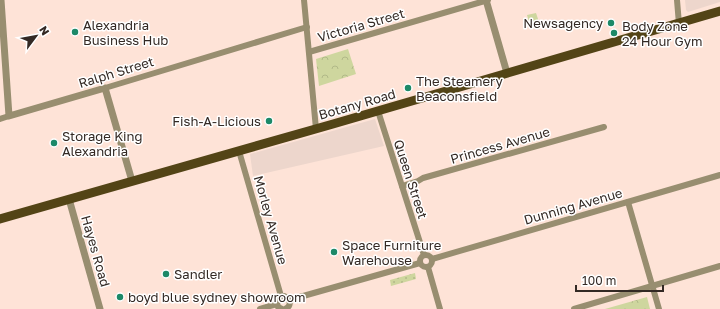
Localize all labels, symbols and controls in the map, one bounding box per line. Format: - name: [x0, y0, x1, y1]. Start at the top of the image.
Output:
- street label: Victoria Street: [316, 5, 406, 45]
- place label: Newsagency: [523, 15, 604, 31]
- north arrow: [16, 16, 56, 56]
- place label: Alexandria Business Hub: [83, 17, 168, 48]
- marker: Newsagency: [606, 18, 616, 28]
- place label: Body Zone 24 Hour Gym: [622, 18, 703, 49]
- text: N: [37, 23, 53, 37]
- marker: Alexandria Business Hub: [70, 27, 80, 37]
- marker: Body Zone 24 Hour Gym: [609, 28, 619, 38]
- street label: Ralph Street: [76, 53, 156, 91]
- place label: The Steamery Beaconsfield: [416, 73, 503, 104]
- marker: The Steamery Beaconsfield: [403, 83, 413, 93]
- street label: Botany Road: [317, 85, 397, 123]
- place label: Fish-A-Licious: [172, 113, 261, 129]
- marker: Fish-A-Licious: [264, 116, 274, 126]
- street label: Princess Avenue: [448, 123, 552, 167]
- place label: Storage King Alexandria: [62, 128, 143, 159]
- street label: Queen Street: [391, 137, 431, 221]
- marker: Storage King Alexandria: [49, 138, 59, 148]
- street label: Morley Avenue: [251, 174, 291, 266]
- street label: Dunning Avenue: [522, 184, 624, 228]
- street label: Hayes Road: [78, 213, 114, 289]
- place label: Space Furniture Warehouse: [342, 237, 441, 268]
- marker: Space Furniture Warehouse: [329, 247, 339, 257]
- place label: Sandler: [174, 266, 222, 282]
- scale bar: [576, 267, 663, 293]
- marker: Sandler: [161, 269, 171, 279]
- text: 100 m: [582, 273, 616, 288]
- place label: boyd blue sydney showroom: [128, 289, 305, 305]
- marker: boyd blue sydney showroom: [115, 292, 125, 302]

